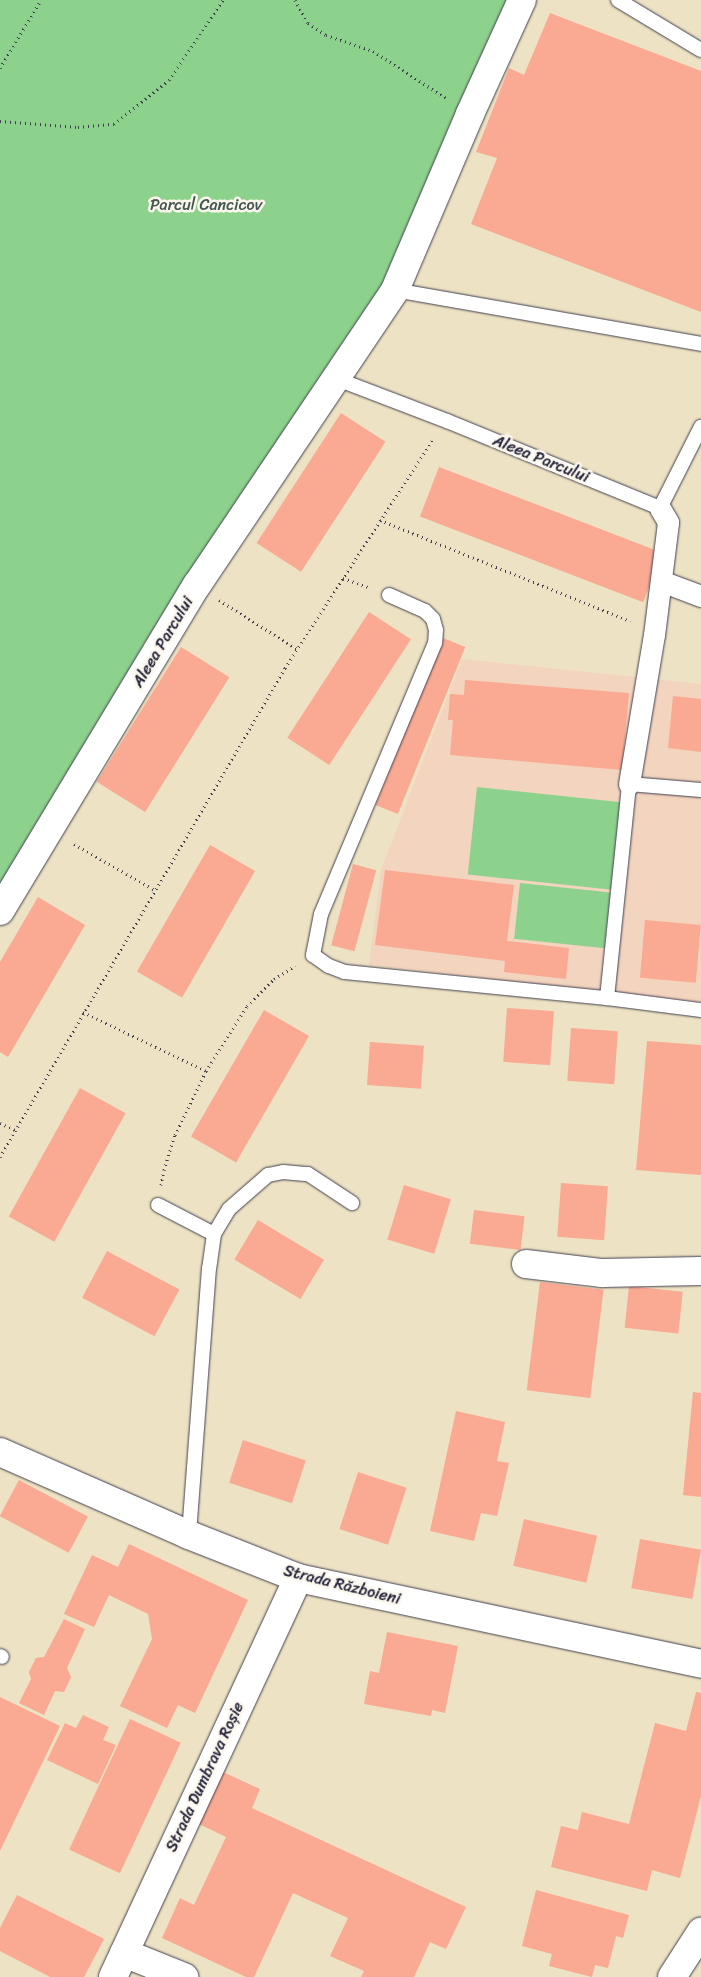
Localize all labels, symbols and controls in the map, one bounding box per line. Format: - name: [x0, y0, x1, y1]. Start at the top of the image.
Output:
- park label: Parcul Cancicov: [150, 195, 262, 215]
- street label: Aleea Parcului: [490, 431, 592, 487]
- street label: Aleea Parcului: [128, 593, 198, 691]
- street label: Strada Războieni: [282, 1561, 402, 1609]
- street label: Strada Dumbrava Roșie: [162, 1699, 248, 1855]

